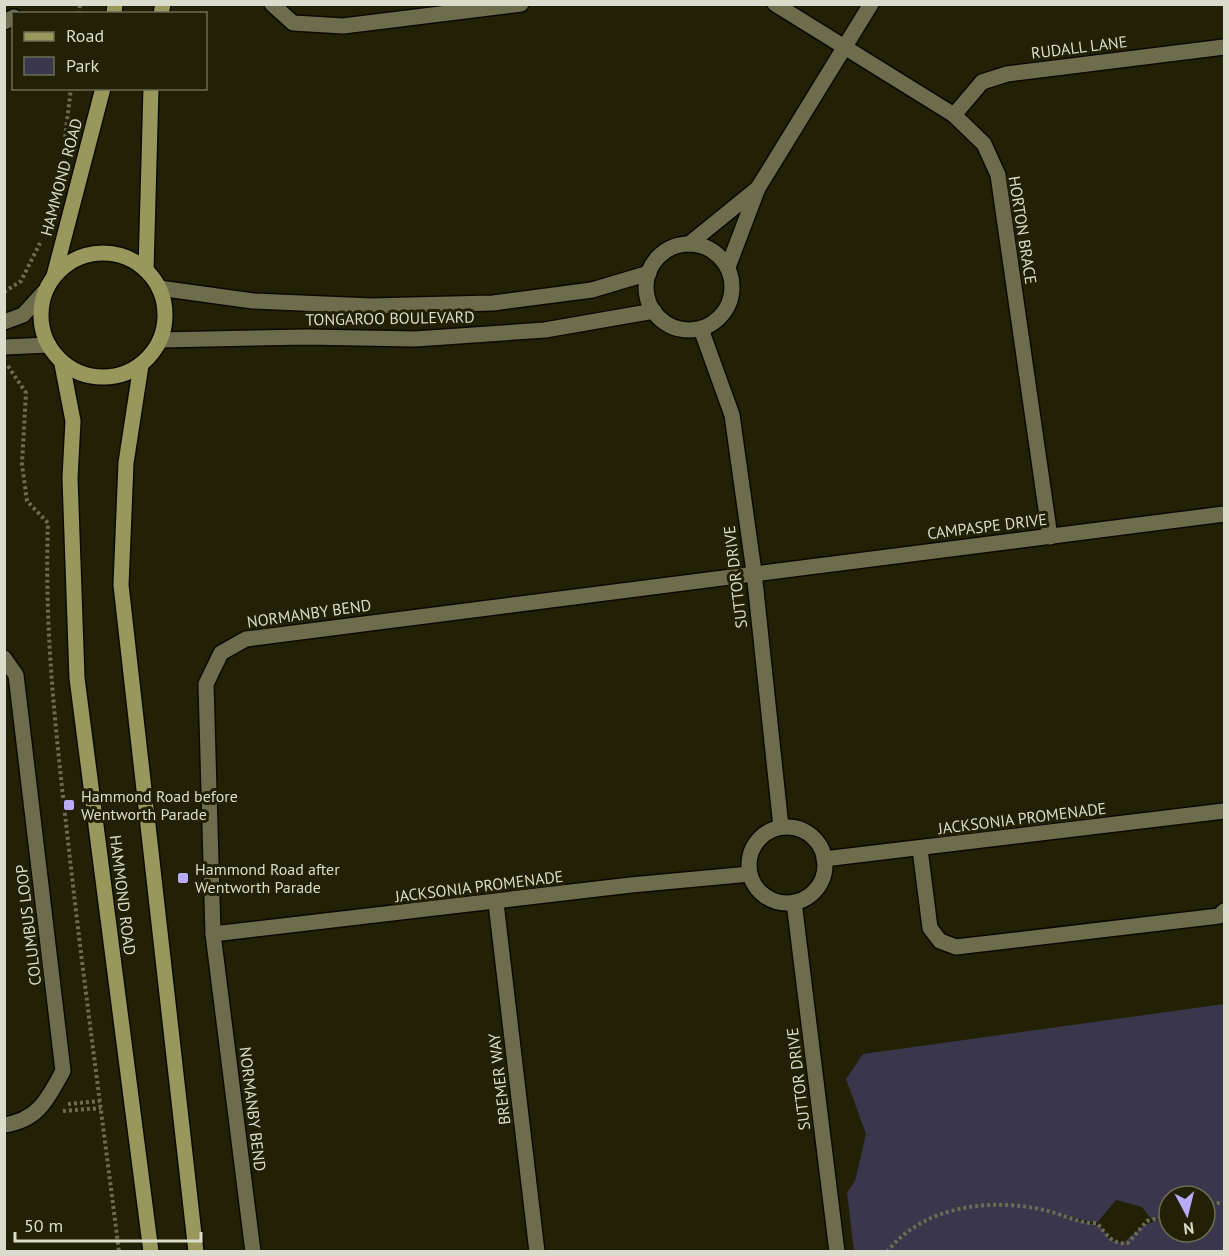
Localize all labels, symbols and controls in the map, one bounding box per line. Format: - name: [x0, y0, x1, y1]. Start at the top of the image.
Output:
- legend: [12, 12, 207, 90]
- text: Road: [66, 24, 104, 47]
- street label: RUDALL LANE: [1030, 31, 1128, 63]
- text: Park: [66, 54, 99, 77]
- street label: HAMMOND ROAD: [36, 116, 86, 238]
- street label: HORTON BRACE: [1005, 174, 1041, 286]
- street label: TONGAROO BOULEVARD: [305, 307, 475, 329]
- street label: CAMPASPE DRIVE: [926, 509, 1048, 543]
- street label: SUTTOR DRIVE: [719, 525, 751, 629]
- street label: NORMANBY BEND: [246, 594, 372, 632]
- place label: Hammond Road before Wentworth Parade: [81, 786, 238, 824]
- marker: Hammond Road before Wentworth Parade: [62, 798, 76, 812]
- street label: JACKSONIA PROMENADE: [936, 798, 1107, 838]
- street label: HAMMOND ROAD: [106, 834, 140, 956]
- place label: Hammond Road after Wentworth Parade: [195, 859, 340, 897]
- street label: COLUMBUS LOOP: [11, 863, 45, 987]
- street label: JACKSONIA PROMENADE: [393, 866, 564, 906]
- marker: Hammond Road after Wentworth Parade: [176, 871, 190, 885]
- street label: SUTTOR DRIVE: [782, 1027, 814, 1131]
- street label: BREMER WAY: [483, 1032, 515, 1126]
- street label: NORMANBY BEND: [235, 1046, 271, 1172]
- north arrow: [1157, 1184, 1217, 1244]
- scale bar: [15, 1205, 201, 1243]
- text: 50 m: [24, 1214, 63, 1237]
- text: N: [1182, 1218, 1195, 1239]

